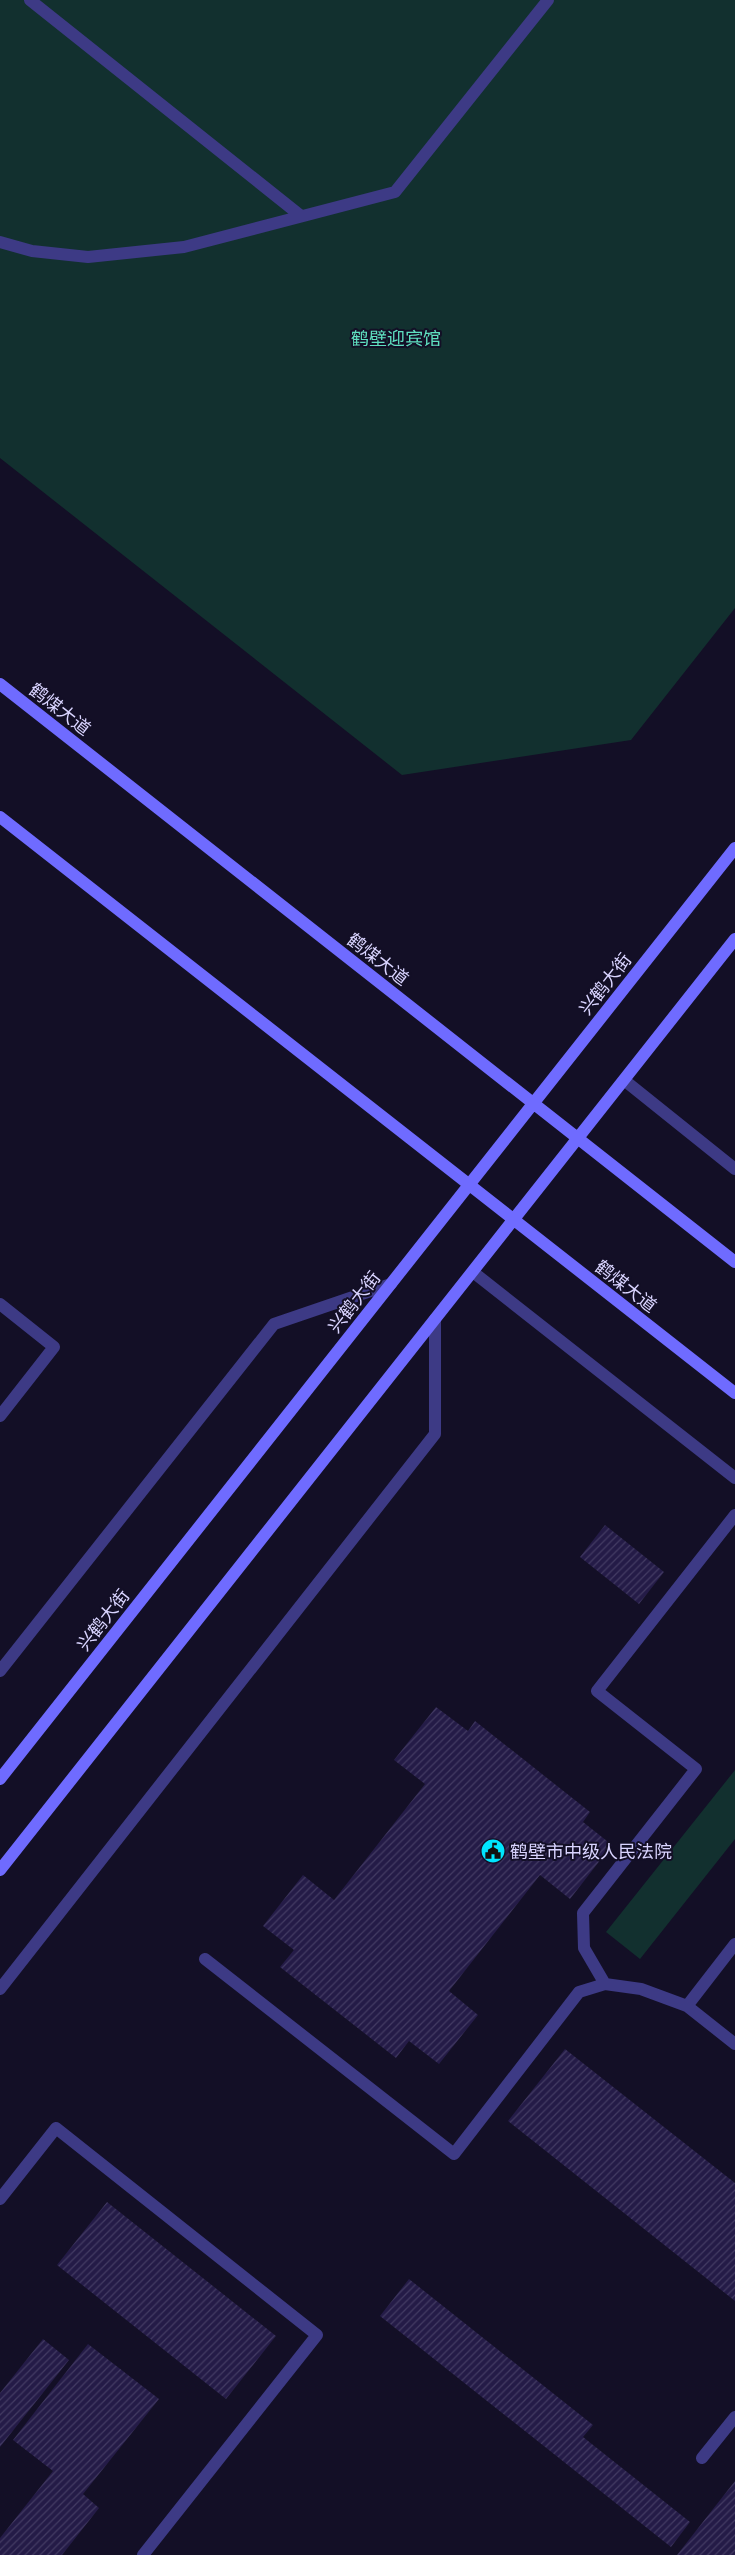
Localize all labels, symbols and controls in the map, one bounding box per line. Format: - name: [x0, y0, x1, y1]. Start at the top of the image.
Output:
- park label: 鹤壁迎宾馆: [351, 326, 441, 351]
- street label: 鹤煤大道: [24, 677, 96, 741]
- street label: 鹤煤大道: [342, 927, 414, 991]
- street label: 兴鹤大街: [573, 948, 637, 1020]
- street label: 鹤煤大道: [590, 1254, 662, 1318]
- street label: 兴鹤大街: [322, 1266, 386, 1338]
- street label: 兴鹤大街: [71, 1584, 135, 1656]
- public building icon: 鹤壁市中级人民法院: [480, 1838, 506, 1864]
- place label: 鹤壁市中级人民法院: [510, 1839, 672, 1864]

